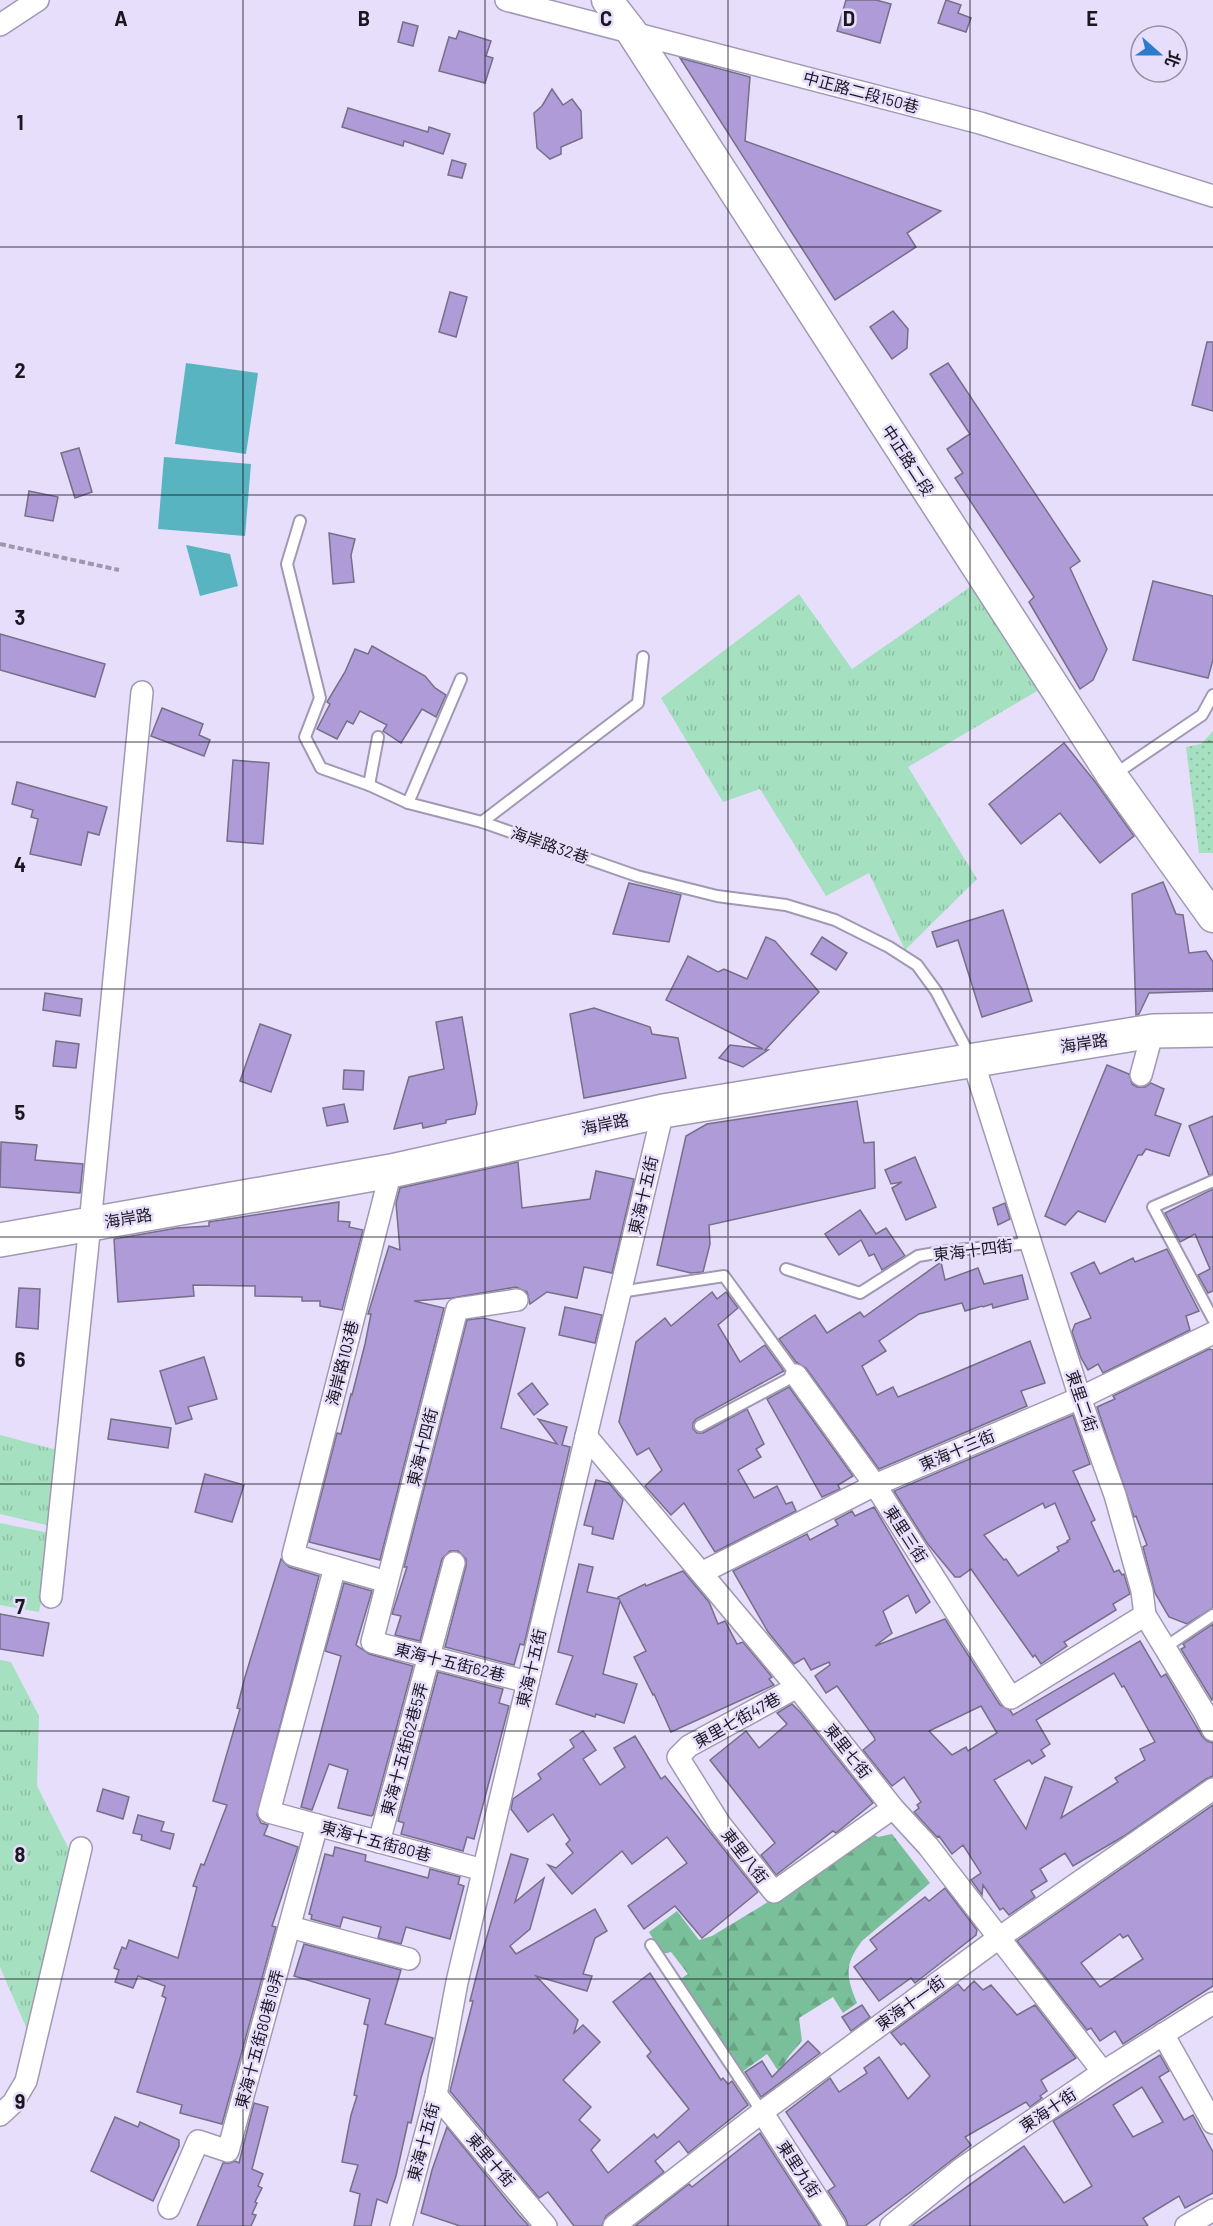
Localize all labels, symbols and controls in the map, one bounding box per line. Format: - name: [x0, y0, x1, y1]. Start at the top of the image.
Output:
- text: A: [114, 6, 128, 30]
- text: B: [358, 6, 370, 30]
- text: C: [600, 6, 612, 30]
- text: D: [843, 6, 855, 30]
- text: E: [1086, 6, 1098, 30]
- north arrow: [1129, 24, 1189, 84]
- text: 北: [1162, 49, 1185, 70]
- street label: 中正路二段150巷: [801, 67, 921, 116]
- text: 1: [16, 110, 24, 134]
- text: 2: [14, 358, 26, 382]
- street label: 中正路二段: [879, 421, 938, 498]
- text: 3: [15, 605, 25, 629]
- street label: 海岸路32巷: [509, 822, 591, 867]
- text: 4: [14, 852, 26, 876]
- street label: 海岸路: [1059, 1029, 1109, 1056]
- text: 5: [15, 1100, 26, 1124]
- street label: 海岸路: [579, 1109, 630, 1138]
- street label: 東海十五街: [624, 1154, 661, 1236]
- street label: 海岸路: [103, 1204, 153, 1231]
- street label: 東海十四街: [932, 1235, 1014, 1264]
- street label: 海岸路103巷: [322, 1318, 361, 1407]
- text: 6: [15, 1347, 26, 1371]
- street label: 東里二街: [1063, 1367, 1102, 1434]
- street label: 東海十四街: [403, 1406, 440, 1488]
- street label: 東海十三街: [916, 1425, 997, 1474]
- street label: 東里三街: [881, 1502, 932, 1566]
- text: 7: [15, 1594, 25, 1618]
- street label: 東海十五街: [512, 1627, 549, 1709]
- street label: 東海十五街62巷: [393, 1639, 507, 1684]
- street label: 東海十五街62巷5弄: [377, 1680, 430, 1818]
- street label: 東里七街47巷: [690, 1688, 783, 1751]
- street label: 東里七街: [821, 1720, 876, 1782]
- street label: 東海十五街80巷: [319, 1817, 433, 1864]
- street label: 東里八街: [718, 1825, 773, 1887]
- text: 8: [15, 1842, 26, 1866]
- street label: 東海十五街80巷19弄: [231, 1967, 286, 2111]
- street label: 東海十一街: [872, 1971, 948, 2034]
- street label: 東海十街: [1016, 2084, 1080, 2135]
- text: 9: [15, 2089, 25, 2113]
- street label: 東海十五街: [403, 2101, 442, 2183]
- street label: 東里十街: [464, 2129, 519, 2190]
- street label: 東里九街: [774, 2137, 825, 2201]

